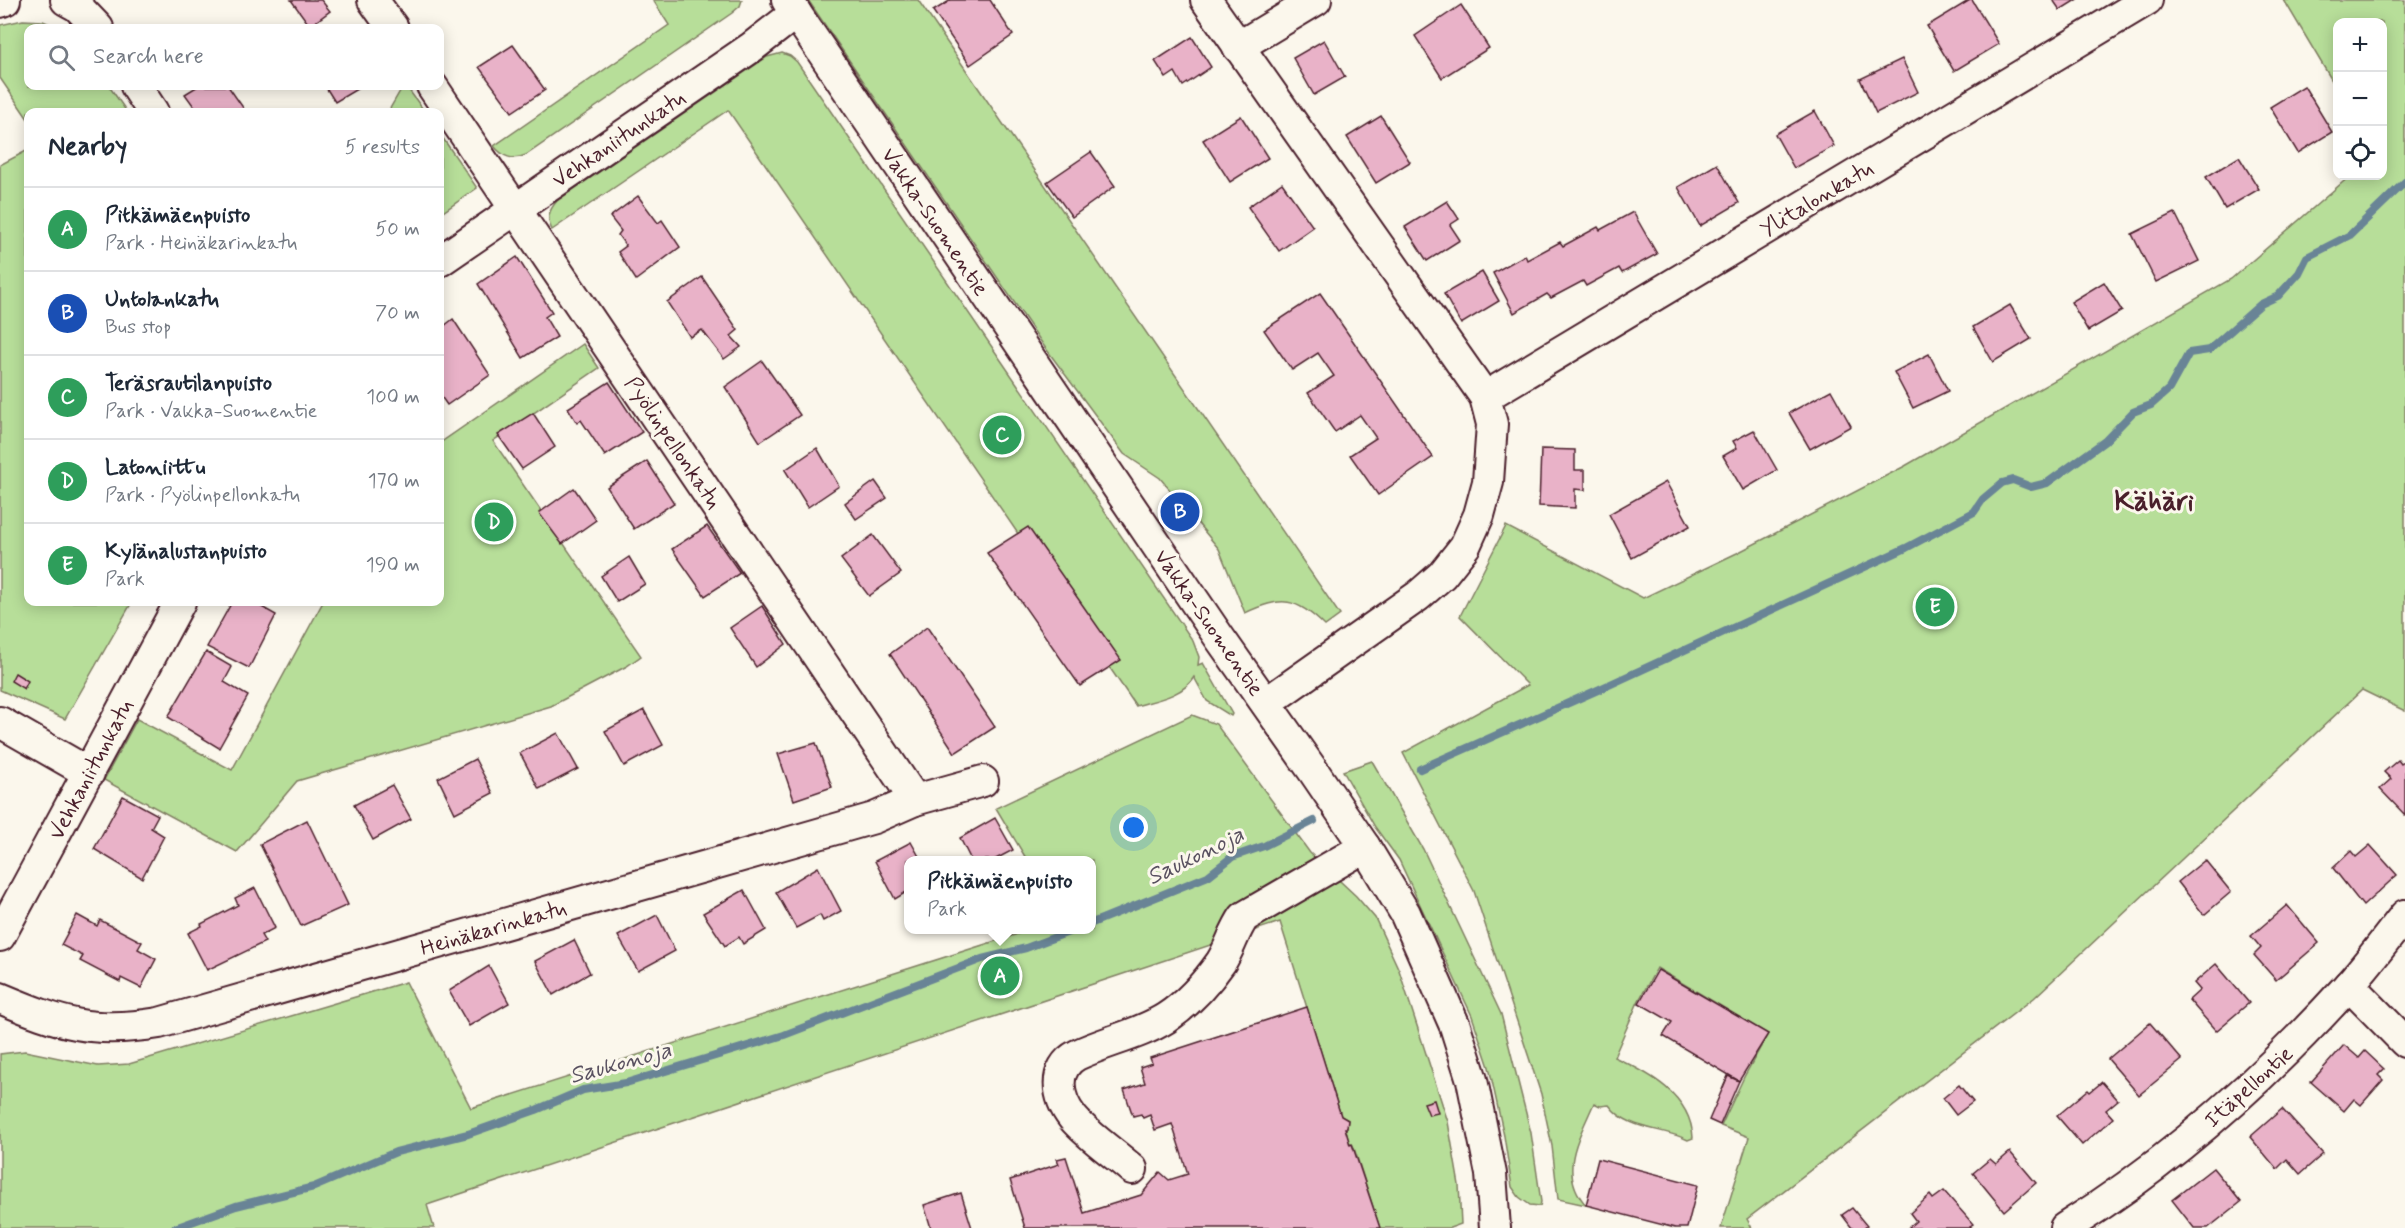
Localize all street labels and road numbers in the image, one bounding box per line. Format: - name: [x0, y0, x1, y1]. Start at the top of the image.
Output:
- street label: Vehkaniitunkatu: [547, 85, 691, 195]
- street label: Vakka-Suomentie: [874, 143, 994, 302]
- street label: Ylitalonkatu: [1755, 155, 1879, 244]
- street label: Pyölinpellonkatu: [618, 372, 727, 515]
- street label: Vakka-Suomentie: [1147, 544, 1270, 702]
- street label: Vehkaniitunkatu: [43, 695, 141, 845]
- street label: Heinäkarinkatu: [417, 895, 570, 963]
- street label: Itäpellontie: [2199, 1040, 2300, 1135]

